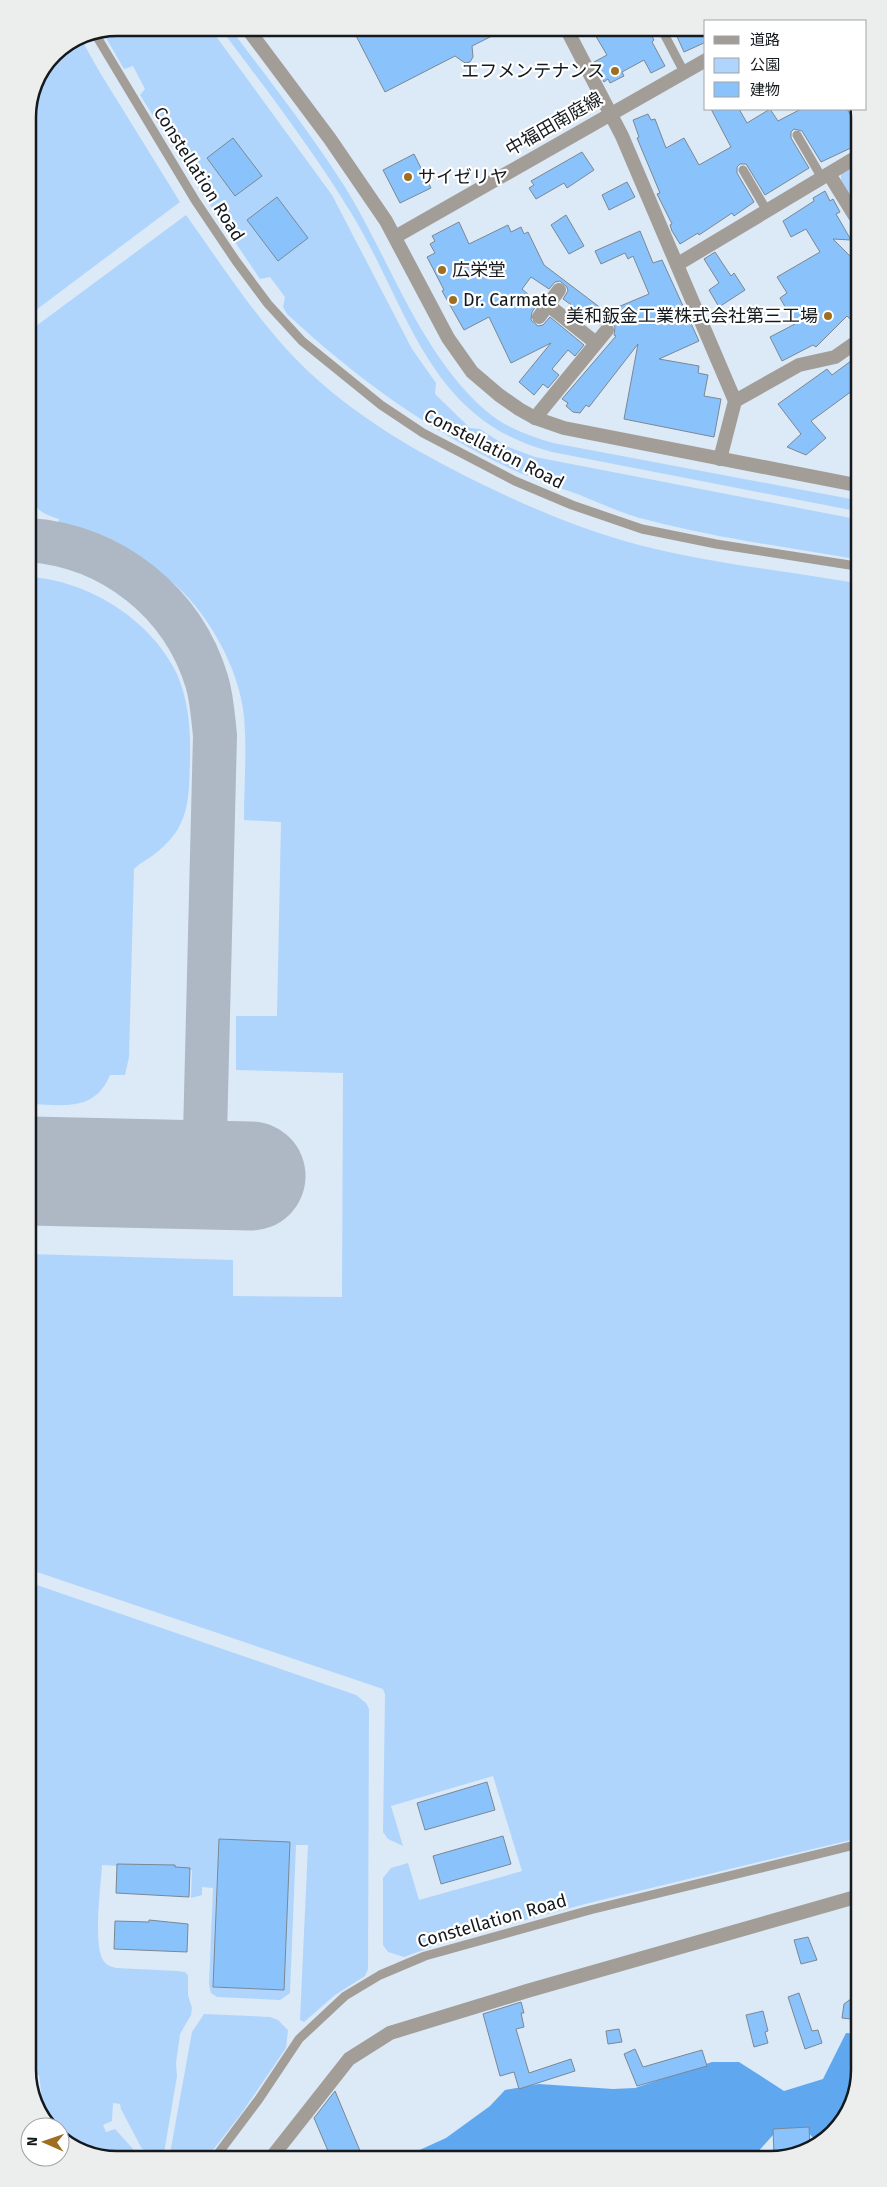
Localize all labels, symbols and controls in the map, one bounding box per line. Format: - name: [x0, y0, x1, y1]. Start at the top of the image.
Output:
- legend: [704, 20, 867, 110]
- text: 道路: [750, 31, 780, 49]
- text: 公園: [750, 56, 780, 74]
- place label: エフメンテナンス: [461, 60, 605, 82]
- marker: エフメンテナンス: [609, 65, 621, 77]
- text: 建物: [750, 81, 780, 99]
- street label: 中福田南庭線: [502, 87, 606, 161]
- street label: Constellation Road: [149, 103, 249, 245]
- place label: サイゼリヤ: [418, 166, 508, 188]
- marker: サイゼリヤ: [402, 171, 414, 183]
- place label: 広栄堂: [452, 259, 506, 281]
- marker: 広栄堂: [436, 264, 448, 276]
- place label: Dr. Carmate: [463, 289, 557, 311]
- marker: Dr. Carmate: [447, 294, 459, 306]
- place label: 美和鈑金工業株式会社第三工場: [566, 305, 818, 327]
- marker: 美和鈑金工業株式会社第三工場: [822, 310, 834, 322]
- street label: Constellation Road: [420, 404, 568, 494]
- street label: Constellation Road: [415, 1889, 569, 1953]
- north arrow: [20, 2117, 70, 2167]
- text: N: [24, 2137, 41, 2147]

